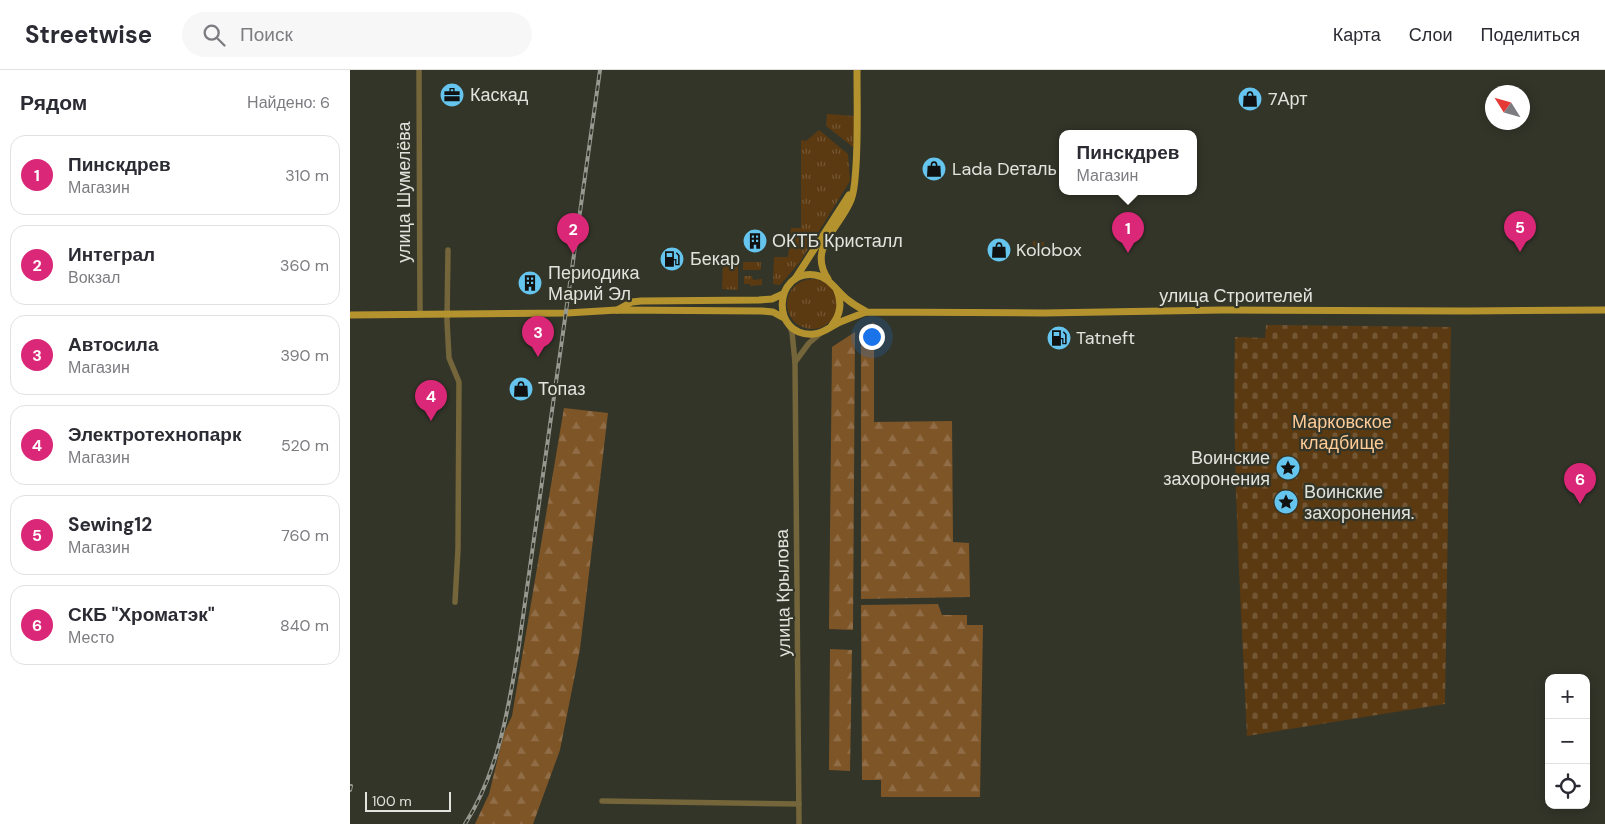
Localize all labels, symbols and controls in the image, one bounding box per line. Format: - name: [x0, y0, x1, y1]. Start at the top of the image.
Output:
- search box: [182, 12, 532, 57]
- text: Streetwise: [25, 19, 152, 50]
- icon: search: [200, 21, 228, 49]
- text: Поиск: [240, 22, 293, 47]
- text: Карта: [1333, 23, 1381, 47]
- text: Слои: [1409, 23, 1453, 47]
- text: Поделиться: [1481, 23, 1580, 47]
- office icon: Каскад: [439, 82, 465, 108]
- place label: Каскад: [470, 83, 529, 107]
- north arrow: [1485, 85, 1530, 130]
- shop icon: 7Арт: [1237, 86, 1263, 112]
- place label: 7Арт: [1268, 87, 1307, 111]
- text: Рядом: [20, 89, 87, 117]
- text: Найдено: 6: [247, 92, 330, 113]
- street label: улица Шумелёва: [392, 120, 416, 263]
- popup: [1059, 130, 1197, 195]
- text: Пинскдрев: [1077, 140, 1179, 165]
- text: Пинскдрев: [68, 152, 171, 177]
- shop icon: Lada Dеталь: [921, 156, 947, 182]
- place label: Lada Dеталь: [952, 157, 1057, 181]
- text: 1: [34, 165, 40, 186]
- text: 310 m: [285, 165, 329, 186]
- text: Магазин: [1077, 165, 1138, 186]
- text: Магазин: [68, 177, 130, 198]
- pin: 5: [1504, 211, 1536, 252]
- pin: 1: [1112, 212, 1144, 253]
- pin: 2: [557, 213, 589, 254]
- building icon: ОКТБ Кристалл: [742, 228, 768, 254]
- place label: ОКТБ Кристалл: [772, 229, 903, 253]
- shop icon: Kolobox: [986, 237, 1012, 263]
- place label: Kolobox: [1016, 238, 1082, 262]
- text: Интеграл: [68, 242, 155, 267]
- fuel station icon: Бекар: [659, 246, 685, 272]
- place label: Бекар: [690, 247, 740, 271]
- text: 2: [32, 255, 42, 276]
- text: 360 m: [280, 255, 329, 276]
- place label: Периодика Марий Эл: [548, 261, 640, 306]
- text: Вокзал: [68, 267, 120, 288]
- building icon: Периодика Марий Эл: [517, 270, 543, 296]
- street label: улица Строителей: [1159, 284, 1313, 308]
- pin: 3: [522, 316, 554, 357]
- your location: [859, 324, 885, 350]
- fuel station icon: Tatneft: [1046, 325, 1072, 351]
- place label: Tatneft: [1076, 326, 1135, 350]
- text: Автосила: [68, 332, 158, 357]
- text: 3: [32, 345, 42, 366]
- text: 390 m: [281, 345, 329, 366]
- text: Магазин: [68, 357, 130, 378]
- shop icon: Топаз: [508, 376, 534, 402]
- place label: Топаз: [538, 377, 585, 401]
- pin: 4: [415, 380, 447, 421]
- park label: Марковское кладбище: [1292, 410, 1392, 455]
- text: Электротехнопарк: [68, 422, 241, 447]
- text: 4: [32, 435, 42, 456]
- text: 520 m: [281, 435, 329, 456]
- place label: Воинские захоронения: [1163, 446, 1270, 491]
- text: Магазин: [68, 447, 130, 468]
- place icon: Воинские захоронения: [1275, 455, 1301, 481]
- pin: 6: [1564, 463, 1596, 504]
- place label: Воинские захоронения.: [1304, 480, 1414, 525]
- place icon: Воинские захоронения.: [1273, 489, 1299, 515]
- text: Sewing12: [68, 512, 152, 537]
- text: 5: [32, 525, 42, 546]
- text: 760 m: [281, 525, 329, 546]
- street label: улица Крылова: [770, 528, 796, 657]
- text: Магазин: [68, 537, 130, 558]
- text: СКБ "Хроматэк": [68, 602, 215, 627]
- text: 6: [32, 615, 42, 636]
- text: 840 m: [280, 615, 329, 636]
- text: Место: [68, 627, 114, 648]
- map controls: [1545, 674, 1590, 809]
- button: +: [1545, 674, 1590, 719]
- button: −: [1545, 719, 1590, 764]
- button: locate: [1545, 764, 1590, 809]
- scale bar: [365, 789, 451, 812]
- text: 100 m: [372, 792, 412, 810]

